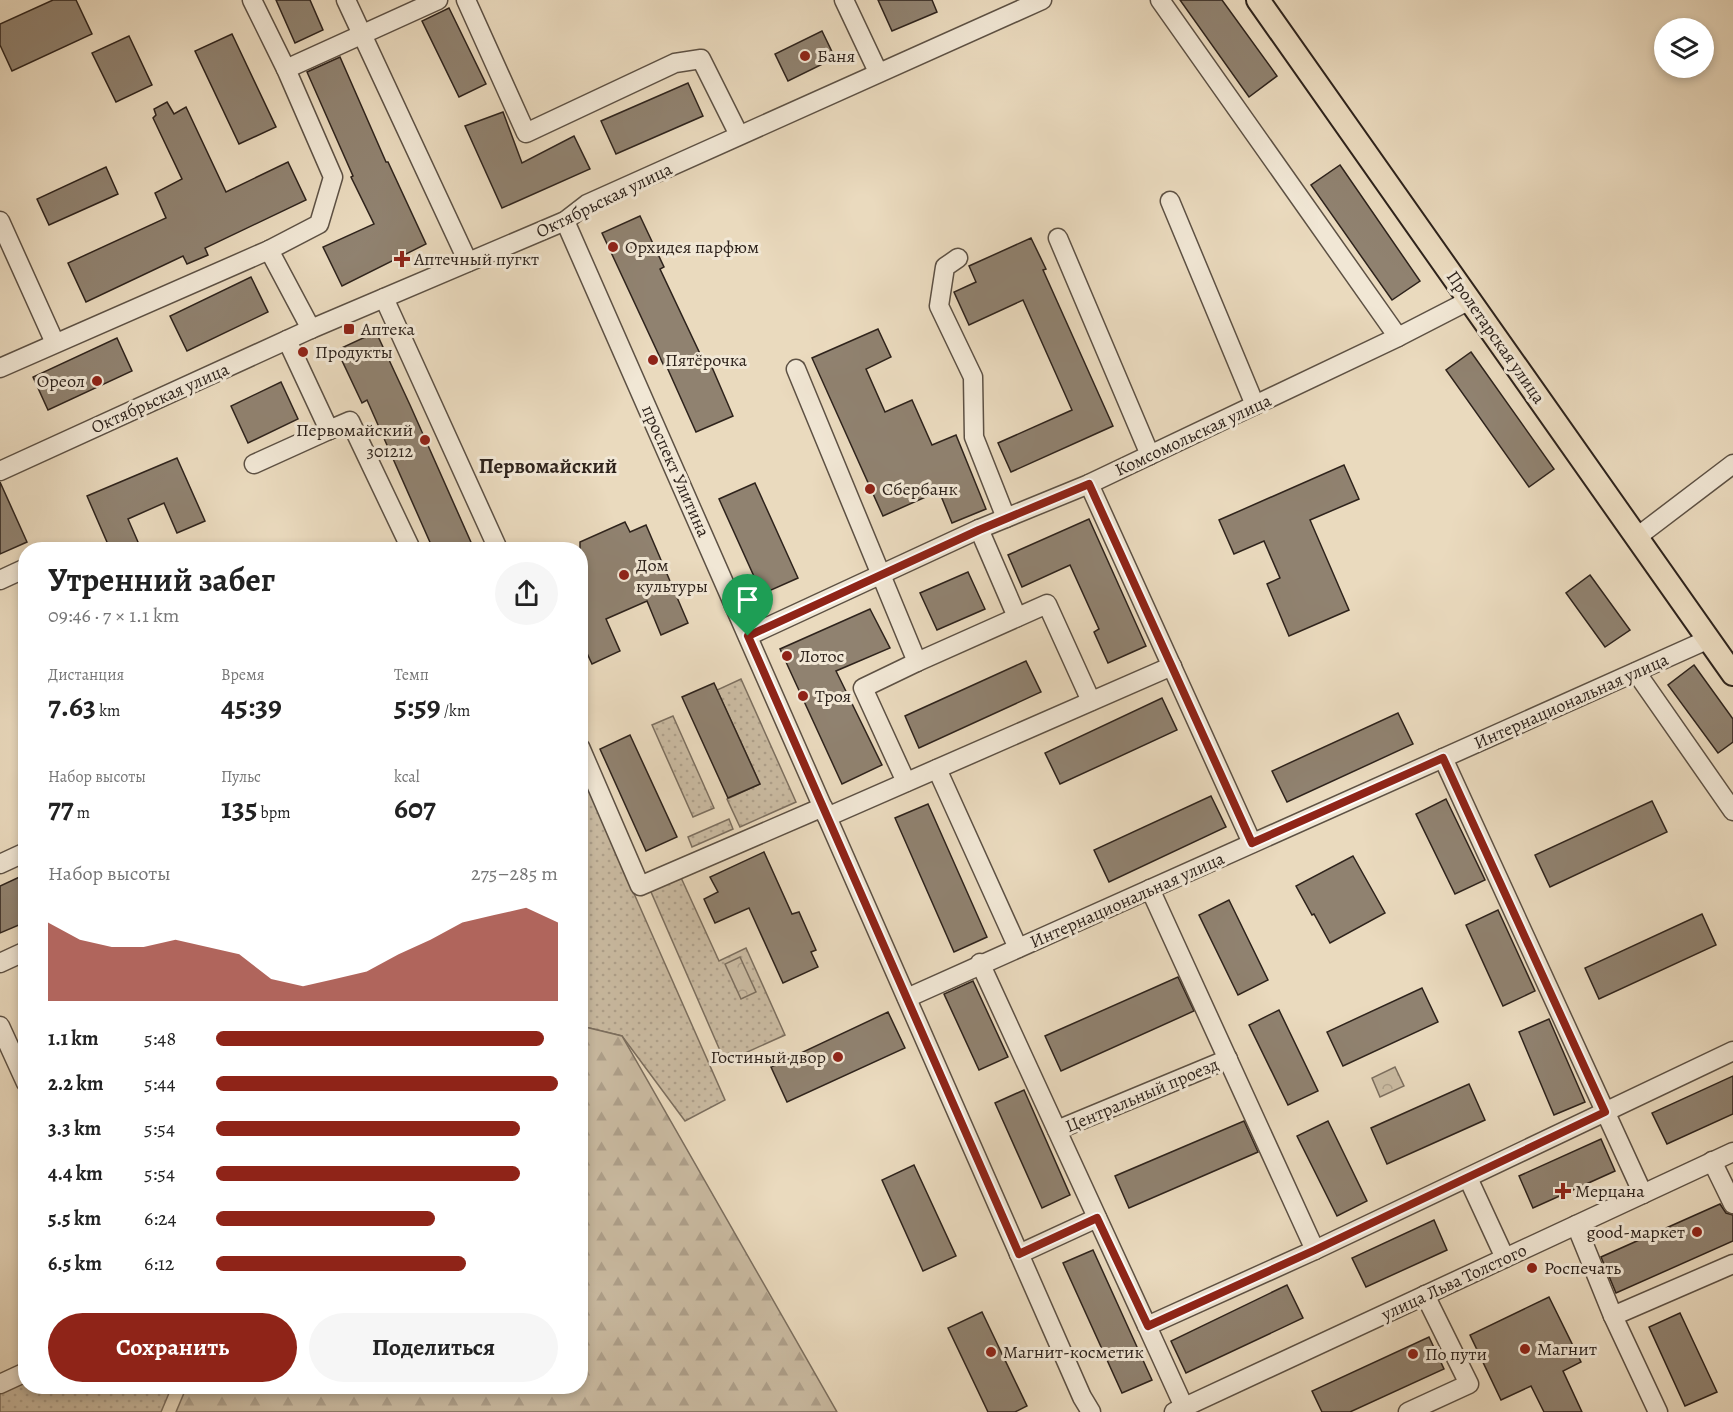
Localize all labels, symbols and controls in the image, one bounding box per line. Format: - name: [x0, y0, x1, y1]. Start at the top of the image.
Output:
- map controls: [1654, 18, 1714, 78]
- button: layers: [1654, 18, 1714, 78]
- place label: Баня: [817, 44, 855, 68]
- marker: Баня: [798, 49, 812, 63]
- street label: Октябрьская улица: [532, 156, 677, 243]
- place label: Орхидея парфюм: [625, 235, 759, 259]
- marker: Орхидея парфюм: [606, 240, 620, 254]
- place label: Аптечный пугкт: [413, 247, 539, 271]
- marker: Аптечный пугкт: [395, 252, 409, 266]
- street label: Пролетарская улица: [1441, 266, 1551, 409]
- place label: Аптека: [360, 317, 416, 341]
- marker: Аптека: [342, 322, 356, 336]
- place label: Продукты: [315, 340, 393, 364]
- marker: Продукты: [296, 345, 310, 359]
- place label: Пятёрочка: [665, 348, 748, 372]
- marker: Пятёрочка: [646, 353, 660, 367]
- street label: Октябрьская улица: [87, 357, 233, 439]
- place label: Ореол: [37, 369, 85, 393]
- marker: Ореол: [90, 374, 104, 388]
- street label: Комсомольская улица: [1111, 388, 1276, 482]
- street label: проспект Улитина: [636, 401, 716, 541]
- place label: Первомайский 301212: [296, 418, 413, 463]
- marker: Первомайский 301212: [418, 433, 432, 447]
- district label: Первомайский: [479, 452, 617, 480]
- place label: Сбербанк: [882, 477, 958, 501]
- marker: Сбербанк: [863, 482, 877, 496]
- place label: Дом культуры: [636, 553, 708, 598]
- text: Утренний забег: [48, 557, 275, 602]
- button: share: [495, 562, 558, 625]
- marker: Дом культуры: [617, 568, 631, 582]
- pin: [722, 574, 773, 636]
- icon: arrive: [731, 583, 764, 616]
- text: 09:46 · 7 × 1.1 km: [48, 602, 179, 629]
- place label: Лотос: [799, 644, 845, 668]
- street label: Интернациональная улица: [1470, 647, 1673, 755]
- marker: Лотос: [780, 649, 794, 663]
- text: Дистанция: [48, 664, 124, 686]
- text: Время: [221, 664, 265, 686]
- text: Темп: [394, 664, 429, 686]
- place label: Троя: [815, 684, 851, 708]
- text: 7.63: [48, 686, 96, 726]
- text: 45:39: [221, 686, 282, 726]
- text: 5:59: [394, 686, 441, 726]
- marker: Троя: [796, 689, 810, 703]
- text: km: [96, 700, 120, 722]
- text: /km: [441, 700, 470, 722]
- text: Набор высоты: [48, 766, 146, 788]
- text: Пульс: [221, 766, 261, 788]
- text: kcal: [394, 766, 420, 788]
- text: 77: [48, 788, 74, 828]
- text: 135: [221, 788, 257, 828]
- text: 607: [394, 788, 436, 828]
- text: m: [74, 802, 90, 824]
- text: bpm: [257, 802, 291, 824]
- street label: Интернациональная улица: [1026, 846, 1229, 954]
- text: Набор высоты: [48, 860, 171, 887]
- text: 275–285 m: [471, 860, 558, 887]
- text: 1.1 km: [48, 1025, 98, 1052]
- text: 5:48: [144, 1025, 176, 1052]
- place label: Гостиный двор: [710, 1045, 826, 1069]
- marker: Гостиный двор: [831, 1050, 845, 1064]
- street label: Центральный проезд: [1062, 1052, 1222, 1138]
- text: 2.2 km: [48, 1070, 103, 1097]
- text: 5:44: [144, 1070, 175, 1097]
- text: 3.3 km: [48, 1115, 101, 1142]
- text: 5:54: [144, 1115, 175, 1142]
- text: 4.4 km: [48, 1160, 103, 1187]
- text: 5:54: [144, 1160, 175, 1187]
- place label: Мерцана: [1575, 1179, 1645, 1203]
- marker: Мерцана: [1556, 1184, 1570, 1198]
- text: 5.5 km: [48, 1205, 101, 1232]
- text: 6:24: [144, 1205, 177, 1232]
- place label: good-маркет: [1587, 1220, 1685, 1244]
- marker: good-маркет: [1690, 1225, 1704, 1239]
- street label: улица Льва Толстого: [1377, 1238, 1531, 1327]
- text: 6.5 km: [48, 1250, 102, 1277]
- text: 6:12: [144, 1250, 174, 1277]
- place label: Роспечать: [1544, 1256, 1621, 1280]
- marker: Роспечать: [1525, 1261, 1539, 1275]
- button: Сохранить: [48, 1313, 297, 1382]
- button: Поделиться: [309, 1313, 558, 1382]
- place label: Магнит: [1537, 1337, 1597, 1361]
- place label: Магнит-косметик: [1003, 1340, 1144, 1364]
- place label: По пути: [1425, 1342, 1487, 1366]
- marker: Магнит: [1518, 1342, 1532, 1356]
- marker: Магнит-косметик: [984, 1345, 998, 1359]
- marker: По пути: [1406, 1347, 1420, 1361]

